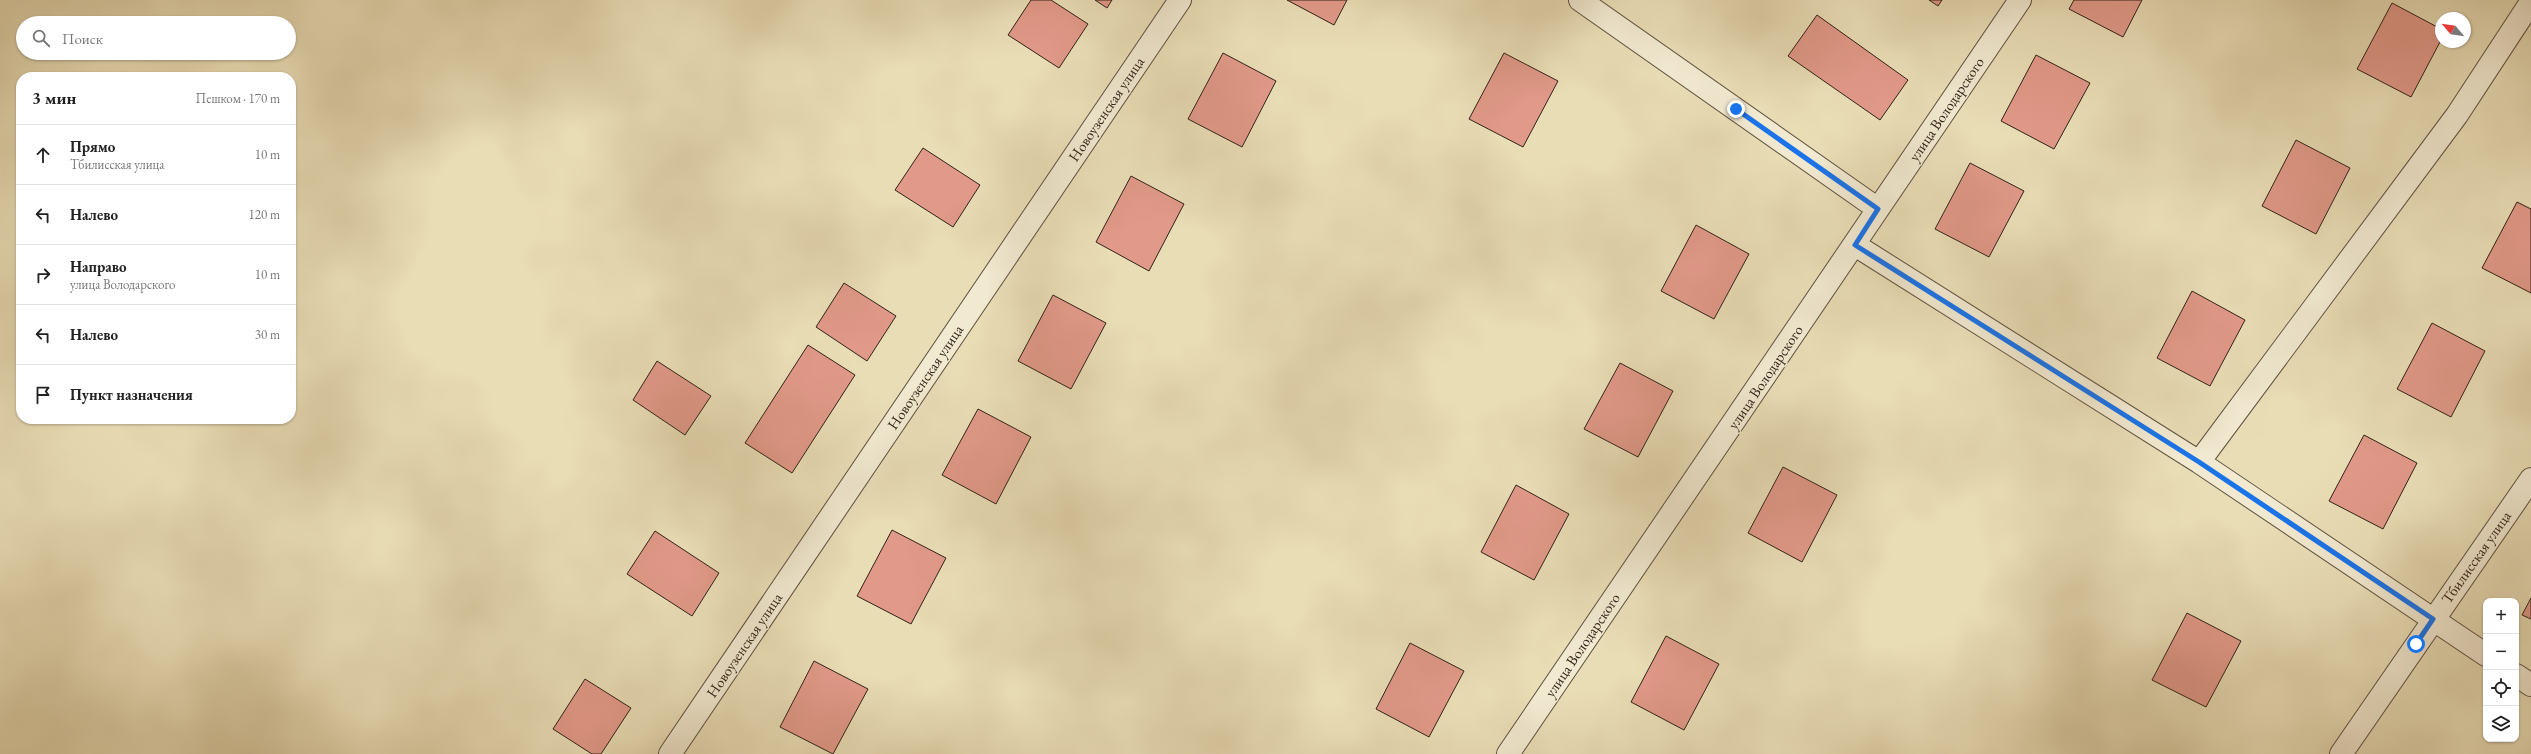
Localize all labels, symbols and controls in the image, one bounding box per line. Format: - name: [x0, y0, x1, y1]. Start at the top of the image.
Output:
- north arrow: [2435, 12, 2471, 48]
- search box: [16, 16, 296, 60]
- icon: search: [30, 27, 52, 49]
- text: Поиск: [62, 29, 103, 48]
- street label: Новоузенская улица: [1064, 53, 1148, 165]
- street label: улица Володарского: [1904, 53, 1988, 165]
- text: 3 мин: [32, 87, 76, 109]
- text: Пешком · 170 m: [196, 90, 280, 107]
- route end: [1727, 100, 1745, 118]
- text: Прямо: [70, 137, 115, 156]
- icon: ahead: [32, 144, 54, 166]
- text: 10 m: [255, 146, 280, 163]
- text: Тбилисская улица: [70, 156, 164, 173]
- icon: left: [32, 204, 54, 226]
- text: Налево: [70, 205, 118, 224]
- text: 120 m: [249, 206, 280, 223]
- text: Направо: [70, 257, 127, 276]
- icon: right: [32, 264, 54, 286]
- text: 10 m: [255, 266, 280, 283]
- text: улица Володарского: [70, 276, 175, 293]
- street label: Новоузенская улица: [883, 321, 967, 433]
- street label: улица Володарского: [1723, 321, 1807, 433]
- icon: left: [32, 324, 54, 346]
- text: Налево: [70, 325, 118, 344]
- text: 30 m: [255, 326, 280, 343]
- icon: arrive: [32, 384, 54, 406]
- text: Пункт назначения: [70, 385, 193, 404]
- street label: Тбилисская улица: [2437, 507, 2515, 607]
- street label: Новоузенская улица: [702, 589, 786, 701]
- street label: улица Володарского: [1540, 589, 1624, 701]
- map controls: [2483, 598, 2519, 742]
- button: +: [2483, 598, 2519, 634]
- button: −: [2483, 634, 2519, 670]
- route start: [2407, 635, 2425, 653]
- button: locate: [2483, 670, 2519, 706]
- button: layers: [2483, 706, 2519, 742]

